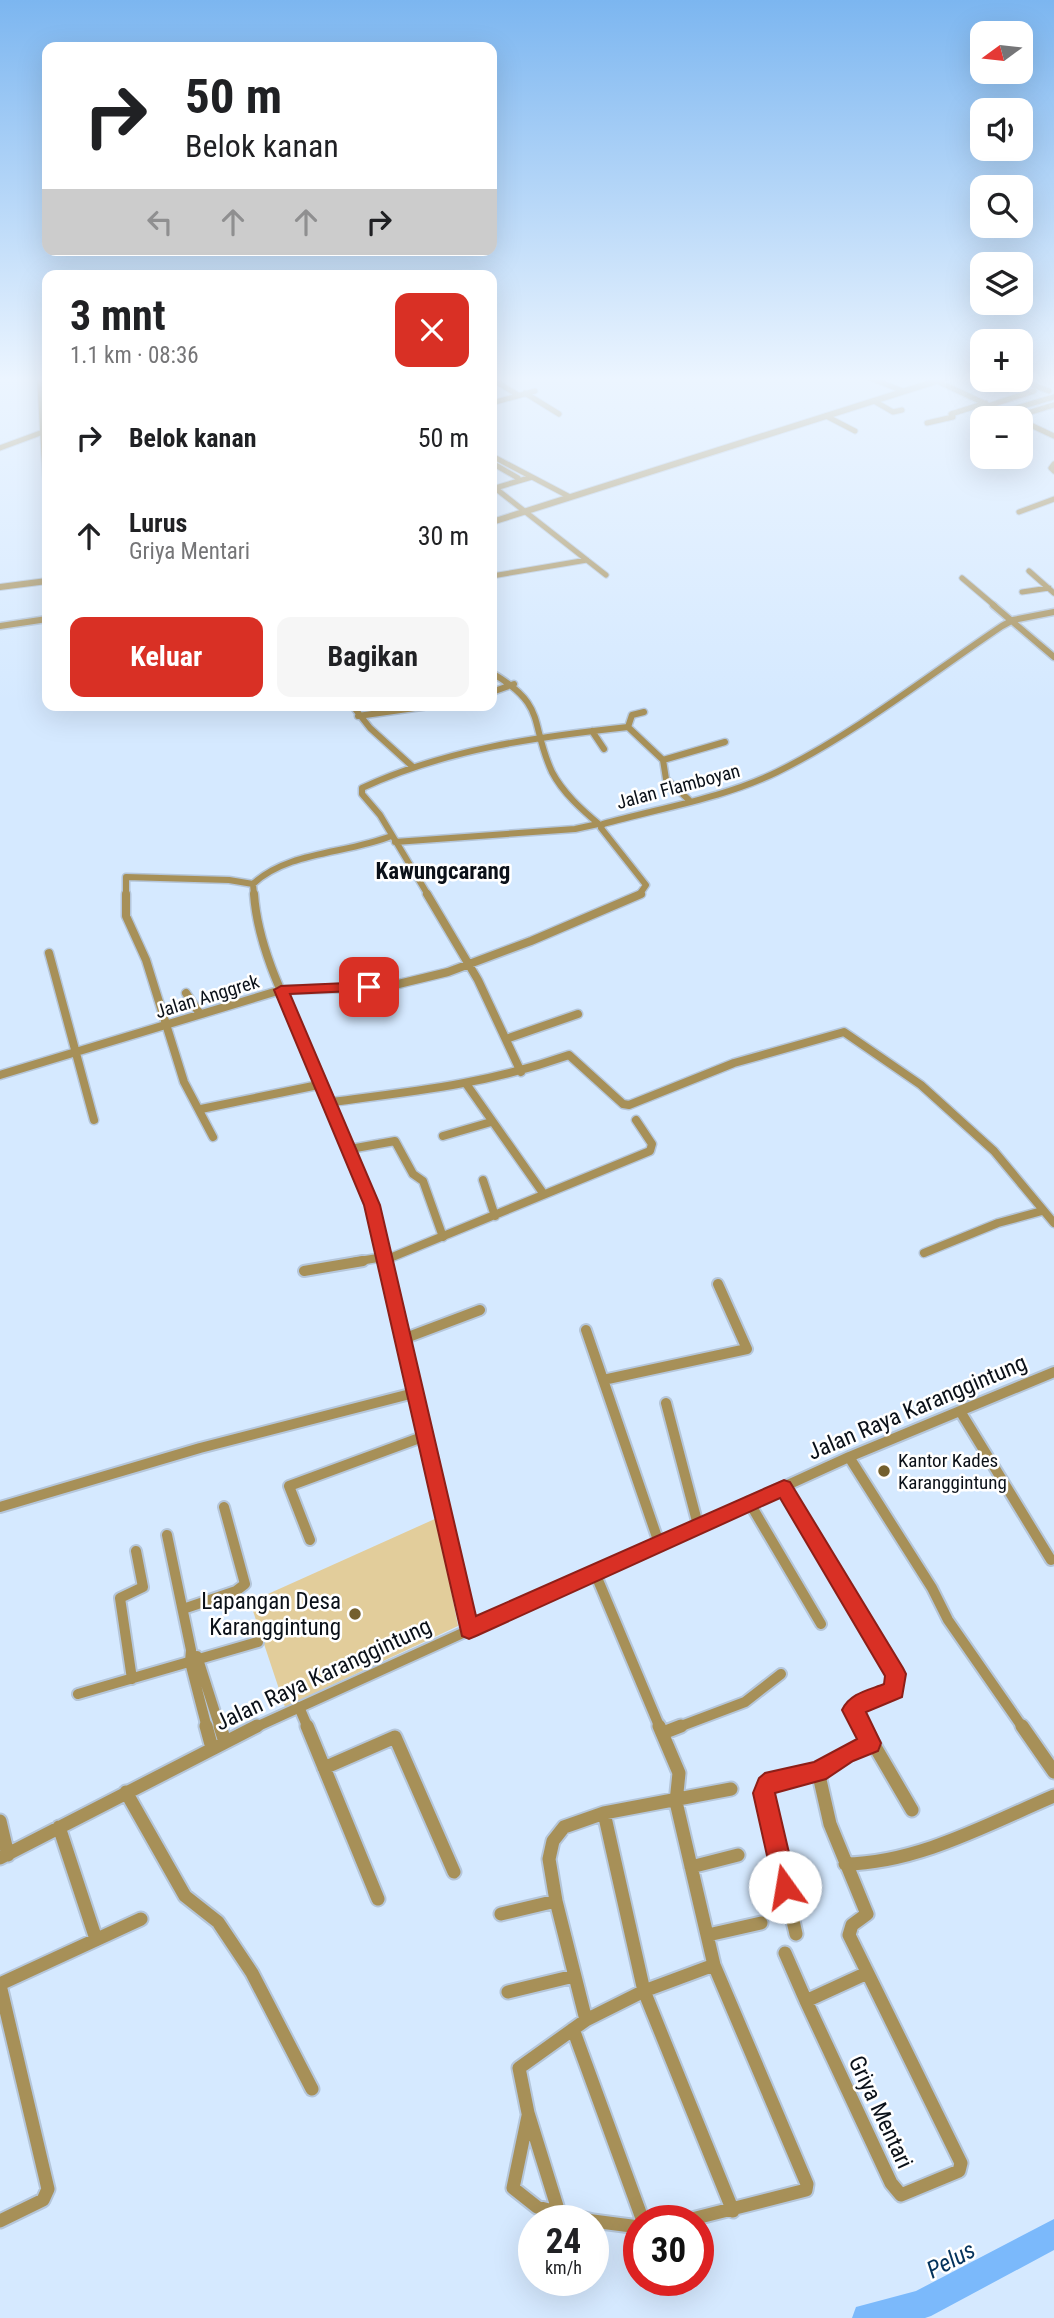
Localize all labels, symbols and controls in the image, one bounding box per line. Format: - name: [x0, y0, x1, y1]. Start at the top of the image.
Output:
- north arrow: [970, 21, 1032, 84]
- map controls: [970, 21, 1033, 469]
- text: 50 m: [185, 68, 282, 125]
- icon: right: [70, 70, 161, 161]
- button: sound: [970, 98, 1033, 161]
- text: Belok kanan: [185, 127, 339, 165]
- button: search: [970, 175, 1033, 238]
- icon: left: [141, 203, 179, 241]
- icon: ahead: [214, 203, 252, 241]
- icon: ahead: [287, 203, 325, 241]
- icon: right: [360, 203, 398, 241]
- button: layers: [970, 252, 1033, 315]
- text: 3 mnt: [70, 291, 166, 340]
- button: close: [395, 293, 469, 367]
- button: +: [970, 329, 1033, 392]
- text: 1.1 km · 08:36: [70, 342, 199, 369]
- button: −: [970, 406, 1033, 469]
- icon: right: [70, 419, 108, 457]
- text: Belok kanan: [129, 423, 256, 453]
- text: 50 m: [418, 423, 469, 453]
- text: Lurus: [129, 508, 187, 538]
- icon: ahead: [70, 517, 108, 555]
- text: 30 m: [418, 521, 469, 551]
- text: Griya Mentari: [129, 538, 250, 565]
- button: Keluar: [70, 617, 263, 697]
- button: Bagikan: [277, 617, 469, 697]
- street label: Jalan Flamboyan: [614, 759, 742, 814]
- district label: Kawungcarang: [376, 858, 510, 885]
- pin: [339, 957, 399, 1017]
- icon: arrive: [350, 968, 388, 1006]
- street label: Jalan Anggrek: [152, 970, 262, 1023]
- street label: Jalan Raya Karanggintung: [804, 1349, 1031, 1466]
- place label: Kantor Kades Karanggintung: [898, 1449, 1007, 1494]
- marker: Kantor Kades Karanggintung: [876, 1463, 892, 1479]
- place label: Lapangan Desa Karanggintung: [201, 1588, 341, 1641]
- marker: Lapangan Desa Karanggintung: [347, 1606, 363, 1622]
- street label: Jalan Raya Karanggintung: [211, 1612, 436, 1736]
- position arrow: [748, 1850, 822, 1924]
- street label: Griya Mentari: [843, 2052, 918, 2173]
- speed limit sign: 30: [623, 2205, 714, 2296]
- text: 24: [546, 2221, 581, 2262]
- water label: Pelus: [922, 2236, 980, 2284]
- text: km/h: [545, 2257, 582, 2278]

